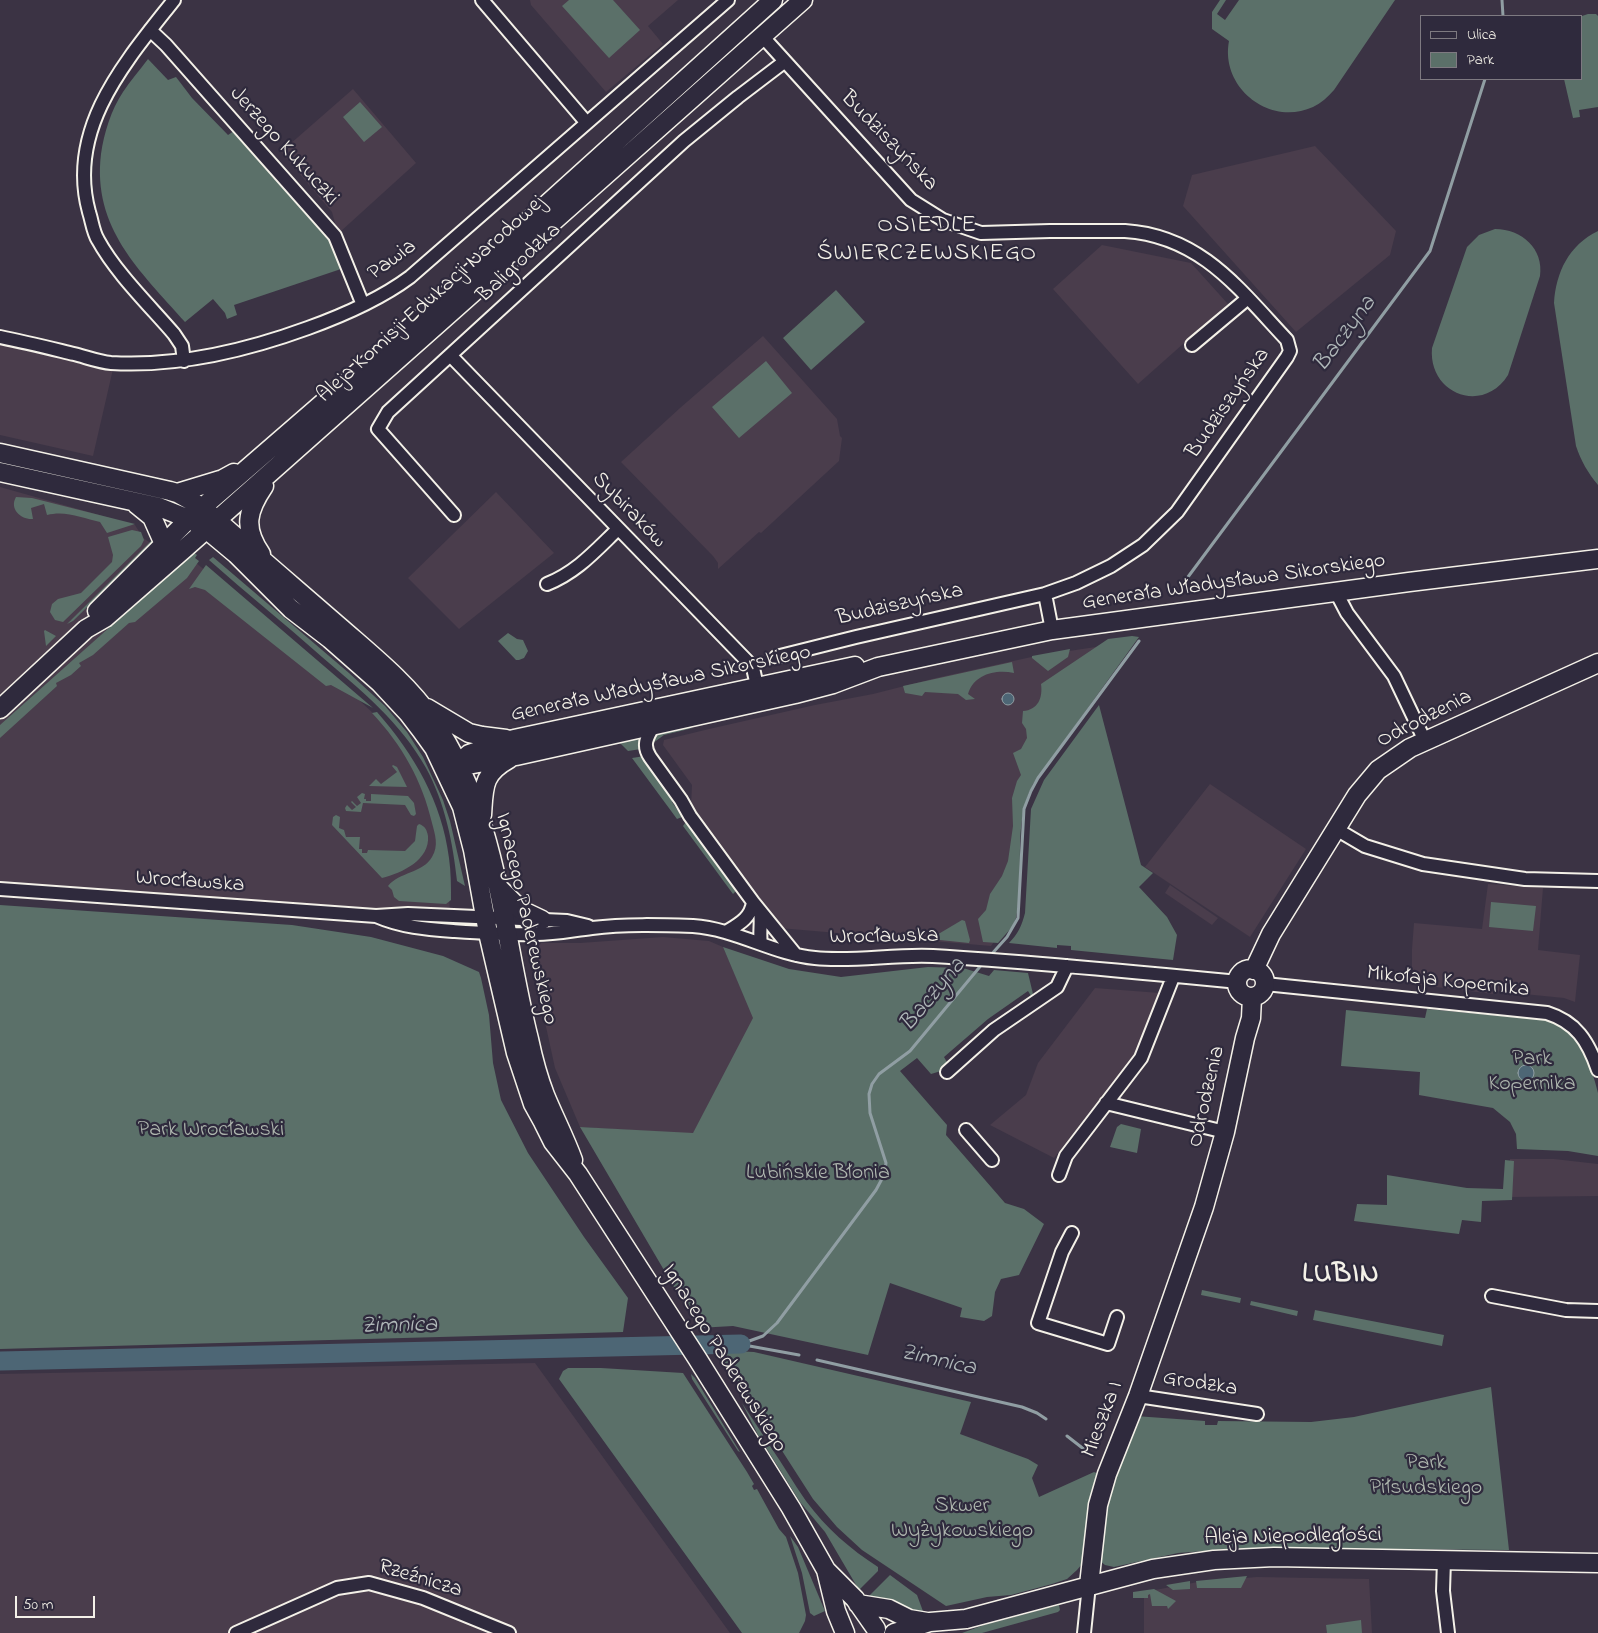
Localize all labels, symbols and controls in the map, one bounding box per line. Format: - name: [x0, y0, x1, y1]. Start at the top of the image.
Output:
- legend: [1420, 15, 1583, 80]
- text: Ulica: [1467, 24, 1496, 46]
- text: Park: [1467, 49, 1494, 71]
- street label: Jerzego Kukuczki: [223, 82, 343, 212]
- street label: Budziszyńska: [834, 86, 942, 198]
- street label: Aleja Komisji Edukacji Narodowej: [312, 191, 552, 409]
- district label: OSIEDLE ŚWIERCZEWSKIEGO: [815, 213, 1039, 269]
- street label: Baligrodzka: [472, 218, 568, 310]
- street label: Pawia: [364, 235, 422, 287]
- water label: Baczyna: [1308, 291, 1384, 379]
- street label: Budziszyńska: [1181, 344, 1277, 464]
- street label: Sybiraków: [585, 467, 671, 555]
- street label: Generała Władysława Sikorskiego: [1081, 549, 1387, 617]
- street label: Budziszyńska: [834, 579, 966, 633]
- street label: Generała Władysława Sikorskiego: [509, 640, 813, 730]
- street label: Odrodzenia: [1373, 685, 1477, 755]
- street label: Ignacego Paderewskiego: [488, 810, 562, 1028]
- street label: Wrocławska: [135, 866, 245, 900]
- street label: Wrocławska: [829, 924, 939, 952]
- water label: Baczyna: [895, 953, 973, 1039]
- street label: Mikołaja Kopernika: [1365, 961, 1531, 1005]
- street label: Odrodzenia: [1184, 1044, 1232, 1150]
- park label: Park Kopernika: [1488, 1047, 1576, 1098]
- park label: Park Wrocławski: [138, 1118, 284, 1144]
- park label: Lubińskie Błonia: [746, 1161, 890, 1187]
- district label: LUBIN: [1302, 1259, 1380, 1293]
- street label: Ignacego Paderewskiego: [654, 1260, 792, 1458]
- water label: Zimnica: [361, 1312, 437, 1342]
- water label: Zimnica: [898, 1339, 978, 1385]
- street label: Grodzka: [1161, 1366, 1239, 1404]
- street label: Mieszka I: [1077, 1378, 1131, 1462]
- park label: Park Piłsudskiego: [1370, 1451, 1482, 1502]
- park label: Skwer Wyżykowskiego: [891, 1494, 1033, 1545]
- street label: Aleja Niepodległości: [1204, 1523, 1382, 1553]
- street label: Rzeźnicza: [375, 1555, 465, 1605]
- scale bar: [18, 1586, 98, 1618]
- text: 50 m: [23, 1594, 53, 1616]

